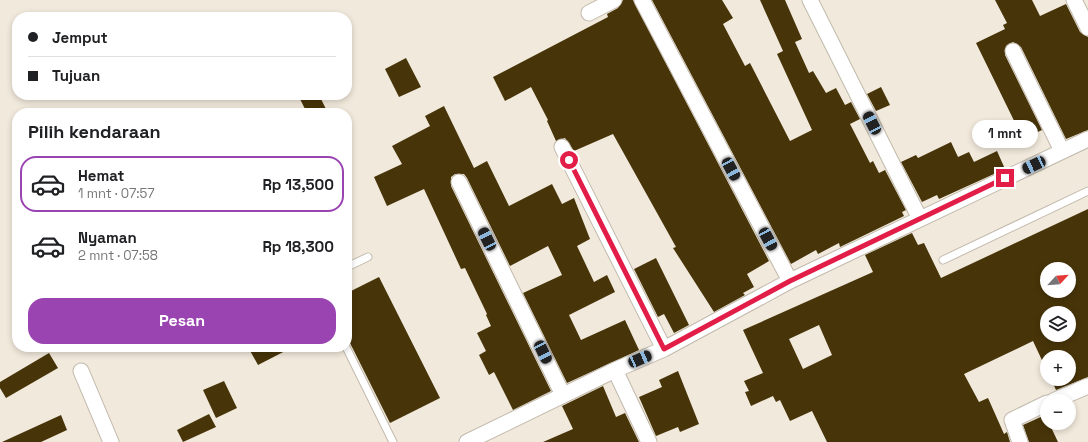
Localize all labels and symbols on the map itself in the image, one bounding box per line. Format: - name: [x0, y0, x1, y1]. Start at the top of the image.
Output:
- car: [861, 110, 883, 136]
- callout: 1 mnt: [972, 120, 1038, 148]
- route start: [560, 151, 578, 169]
- car: [1021, 154, 1047, 176]
- car: [720, 156, 742, 182]
- route end: [996, 169, 1014, 187]
- car: [476, 226, 498, 252]
- car: [757, 226, 779, 252]
- north arrow: [1040, 262, 1076, 298]
- car: [532, 339, 554, 365]
- car: [627, 349, 653, 369]

